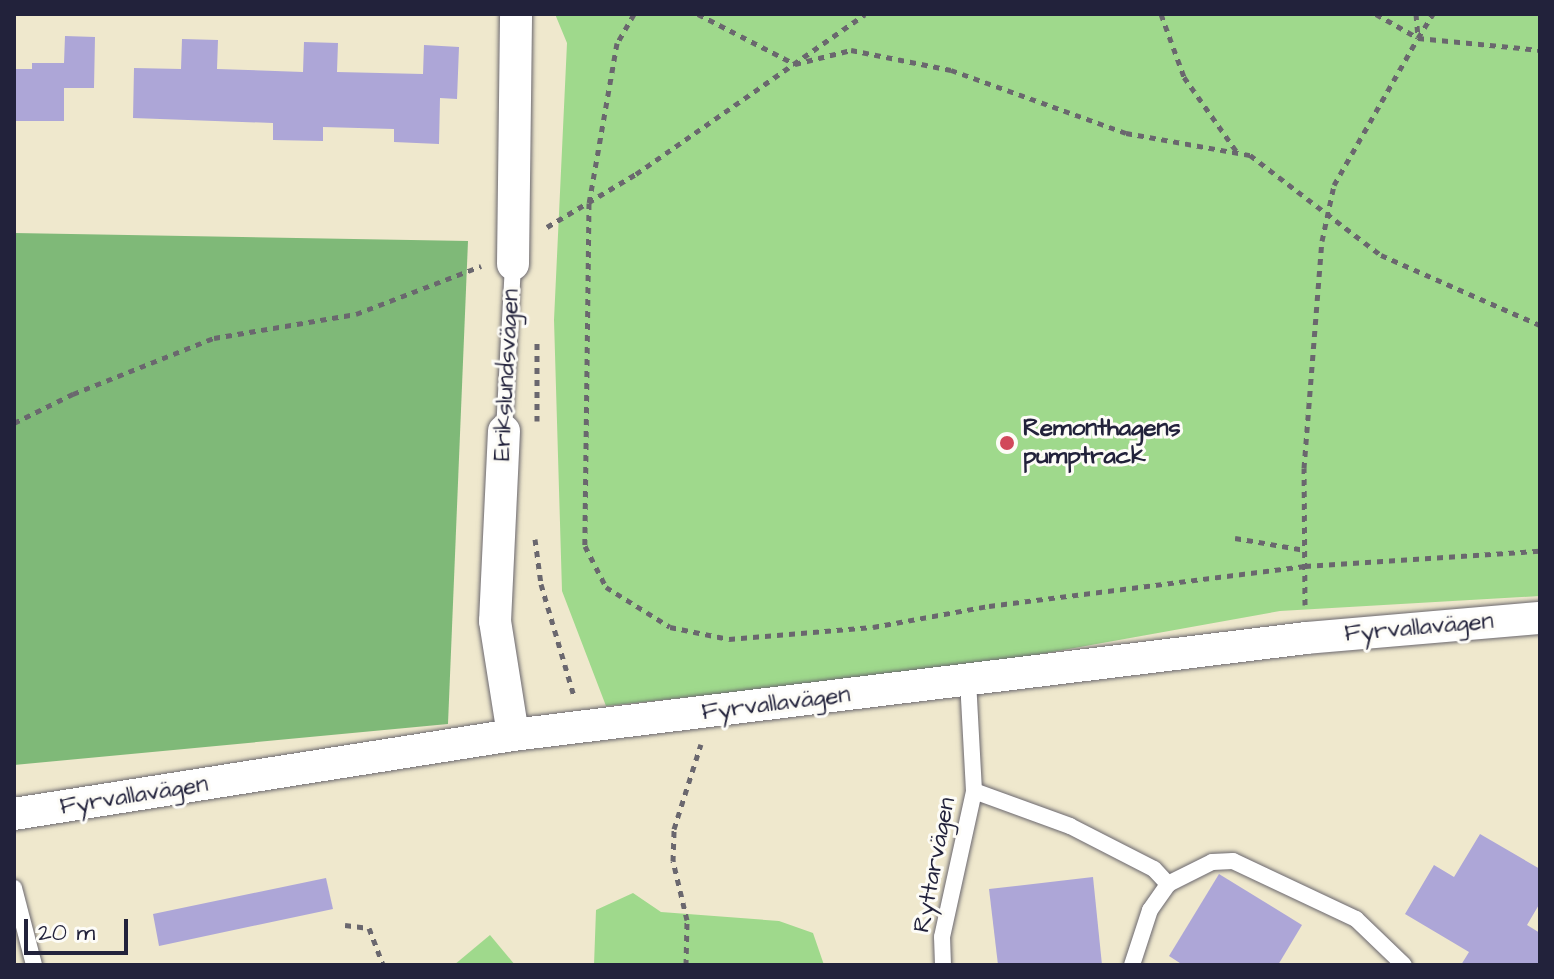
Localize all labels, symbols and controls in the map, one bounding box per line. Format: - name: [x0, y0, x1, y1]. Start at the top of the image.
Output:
- street label: Erikslundsvägen: [488, 288, 526, 462]
- place label: Remonthagens pumptrack: [1023, 415, 1180, 471]
- marker: Remonthagens pumptrack: [998, 434, 1016, 452]
- street label: Fyrvallavägen: [1343, 607, 1495, 649]
- street label: Fyrvallavägen: [700, 681, 852, 727]
- street label: Fyrvallavägen: [58, 770, 210, 822]
- street label: Ryttarvägen: [908, 795, 962, 935]
- scale bar: [28, 903, 132, 953]
- text: 20 m: [38, 916, 95, 950]

